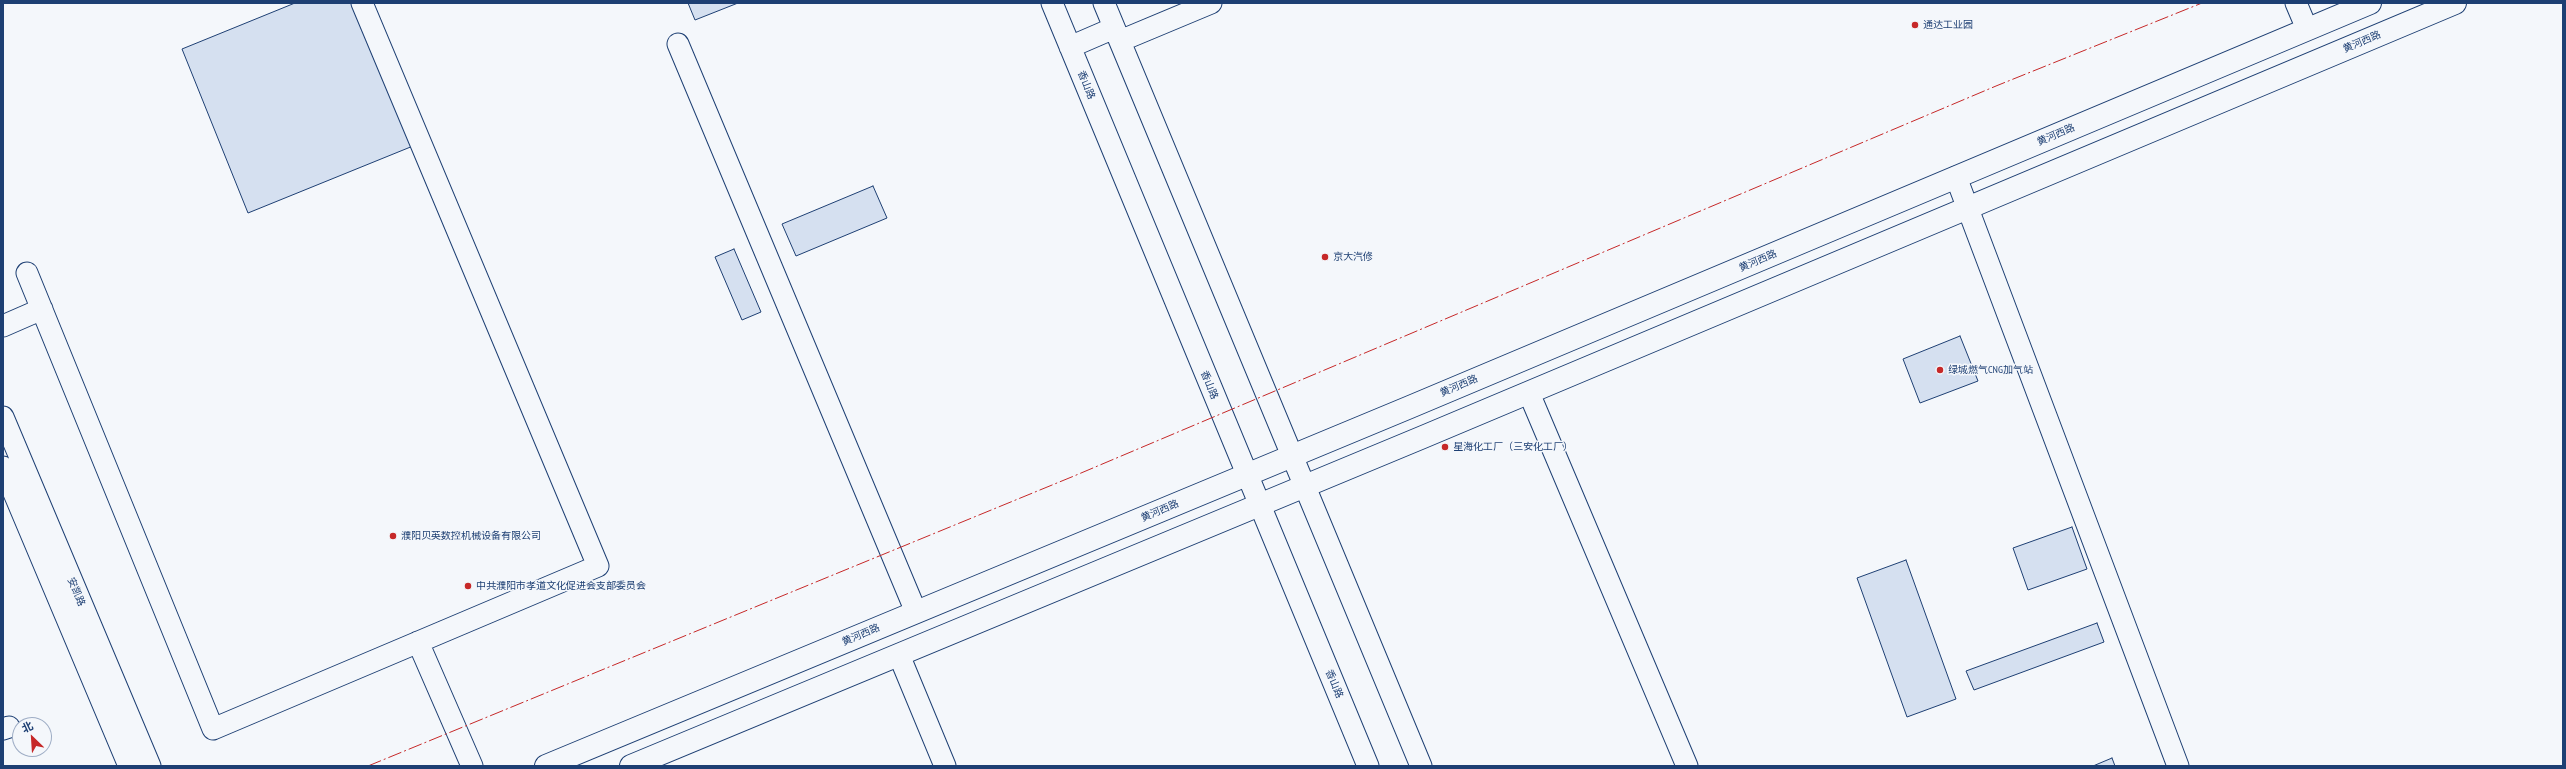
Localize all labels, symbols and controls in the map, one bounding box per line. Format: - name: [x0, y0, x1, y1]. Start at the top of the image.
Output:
- place label: 通达工业园: [1923, 19, 1973, 31]
- marker: 通达工业园: [1910, 20, 1920, 30]
- street label: 黄河西路: [2341, 29, 2383, 55]
- street label: 香山路: [1075, 69, 1097, 101]
- street label: 黄河西路: [2035, 122, 2077, 148]
- street label: 黄河西路: [1737, 248, 1779, 274]
- place label: 京大汽修: [1333, 251, 1373, 263]
- marker: 京大汽修: [1320, 252, 1330, 262]
- place label: 绿城燃气CNG加气站: [1948, 364, 2033, 376]
- marker: 绿城燃气CNG加气站: [1935, 365, 1945, 375]
- street label: 香山路: [1198, 369, 1220, 401]
- street label: 黄河西路: [1438, 373, 1480, 399]
- place label: 星海化工厂（三安化工厂）: [1453, 441, 1573, 453]
- marker: 星海化工厂（三安化工厂）: [1440, 442, 1450, 452]
- street label: 黄河西路: [1139, 498, 1181, 524]
- place label: 濮阳贝英数控机械设备有限公司: [401, 530, 541, 542]
- marker: 濮阳贝英数控机械设备有限公司: [388, 531, 398, 541]
- street label: 安凯路: [65, 576, 87, 608]
- place label: 中共濮阳市孝道文化促进会支部委员会: [476, 580, 646, 592]
- marker: 中共濮阳市孝道文化促进会支部委员会: [463, 581, 473, 591]
- street label: 黄河西路: [840, 622, 882, 648]
- street label: 香山路: [1323, 668, 1345, 700]
- north arrow: [12, 717, 52, 757]
- text: 北: [19, 718, 35, 736]

